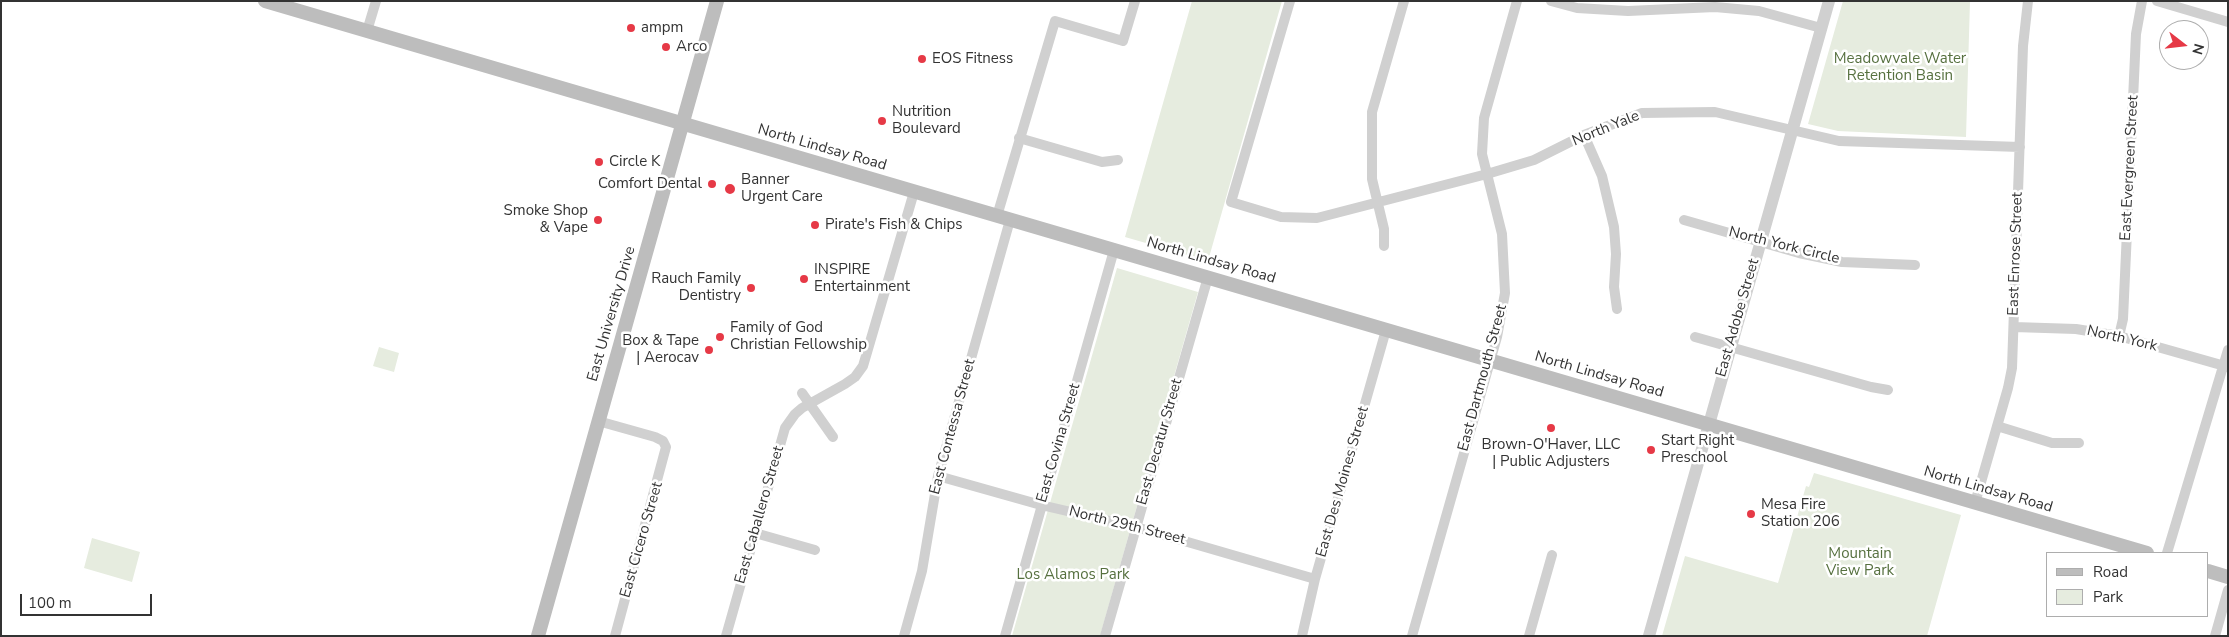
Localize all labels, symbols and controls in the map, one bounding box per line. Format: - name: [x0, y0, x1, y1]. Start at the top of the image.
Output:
- place label: ampm: [641, 19, 683, 37]
- north arrow: [2159, 20, 2209, 70]
- marker: ampm: [625, 22, 637, 34]
- place label: Arco: [676, 38, 707, 56]
- marker: Arco: [660, 41, 672, 53]
- text: N: [2187, 41, 2209, 57]
- place label: EOS Fitness: [932, 50, 1013, 68]
- park label: Meadowvale Water Retention Basin: [1834, 50, 1966, 85]
- marker: EOS Fitness: [916, 53, 928, 65]
- street label: East Evergreen Street: [2117, 95, 2143, 241]
- place label: Nutrition Boulevard: [892, 103, 961, 138]
- street label: North Yale: [1570, 107, 1642, 151]
- marker: Nutrition Boulevard: [876, 115, 888, 127]
- street label: North Lindsay Road: [755, 121, 889, 175]
- place label: Circle K: [609, 153, 660, 171]
- marker: Circle K: [593, 156, 605, 168]
- place label: Banner Urgent Care: [741, 171, 823, 206]
- place label: Comfort Dental: [598, 175, 702, 193]
- marker: Comfort Dental: [706, 178, 718, 190]
- marker: Banner Urgent Care: [723, 182, 737, 196]
- street label: East Enrose Street: [2005, 192, 2027, 316]
- place label: Smoke Shop & Vape: [504, 202, 588, 237]
- marker: Smoke Shop & Vape: [592, 214, 604, 226]
- place label: Pirate's Fish & Chips: [825, 216, 962, 234]
- marker: Pirate's Fish & Chips: [809, 219, 821, 231]
- street label: North York Circle: [1727, 224, 1841, 268]
- street label: North Lindsay Road: [1144, 234, 1278, 288]
- street label: East University Drive: [584, 244, 640, 384]
- street label: East Adobe Street: [1712, 257, 1764, 379]
- place label: INSPIRE Entertainment: [814, 261, 910, 296]
- place label: Rauch Family Dentistry: [651, 270, 741, 305]
- marker: INSPIRE Entertainment: [798, 273, 810, 285]
- marker: Rauch Family Dentistry: [745, 282, 757, 294]
- street label: East Dartmouth Street: [1455, 303, 1511, 453]
- place label: Family of God Christian Fellowship: [730, 319, 867, 354]
- street label: North York: [2085, 322, 2159, 356]
- marker: Family of God Christian Fellowship: [714, 331, 726, 343]
- place label: Box & Tape | Aerocav: [622, 332, 699, 367]
- marker: Box & Tape | Aerocav: [703, 344, 715, 356]
- street label: North Lindsay Road: [1532, 348, 1666, 402]
- street label: East Contessa Street: [926, 357, 980, 497]
- street label: East Decatur Street: [1133, 377, 1187, 507]
- street label: East Covina Street: [1033, 381, 1085, 505]
- street label: East Des Moines Street: [1313, 404, 1373, 560]
- marker: Brown-O'Haver, LLC | Public Adjusters: [1545, 422, 1557, 434]
- place label: Start Right Preschool: [1661, 432, 1734, 467]
- place label: Brown-O'Haver, LLC | Public Adjusters: [1481, 436, 1621, 471]
- street label: East Caballero Street: [732, 444, 788, 586]
- marker: Start Right Preschool: [1645, 444, 1657, 456]
- street label: North Lindsay Road: [1921, 463, 2055, 517]
- street label: East Cicero Street: [617, 480, 667, 600]
- place label: Mesa Fire Station 206: [1761, 496, 1840, 531]
- street label: North 29th Street: [1067, 503, 1187, 549]
- marker: Mesa Fire Station 206: [1745, 508, 1757, 520]
- park label: Mountain View Park: [1826, 545, 1894, 580]
- legend: [2046, 552, 2209, 617]
- text: Road: [2093, 562, 2128, 582]
- park label: Los Alamos Park: [1016, 566, 1130, 584]
- scale bar: [22, 584, 155, 616]
- text: Park: [2093, 587, 2123, 607]
- text: 100 m: [28, 593, 72, 613]

